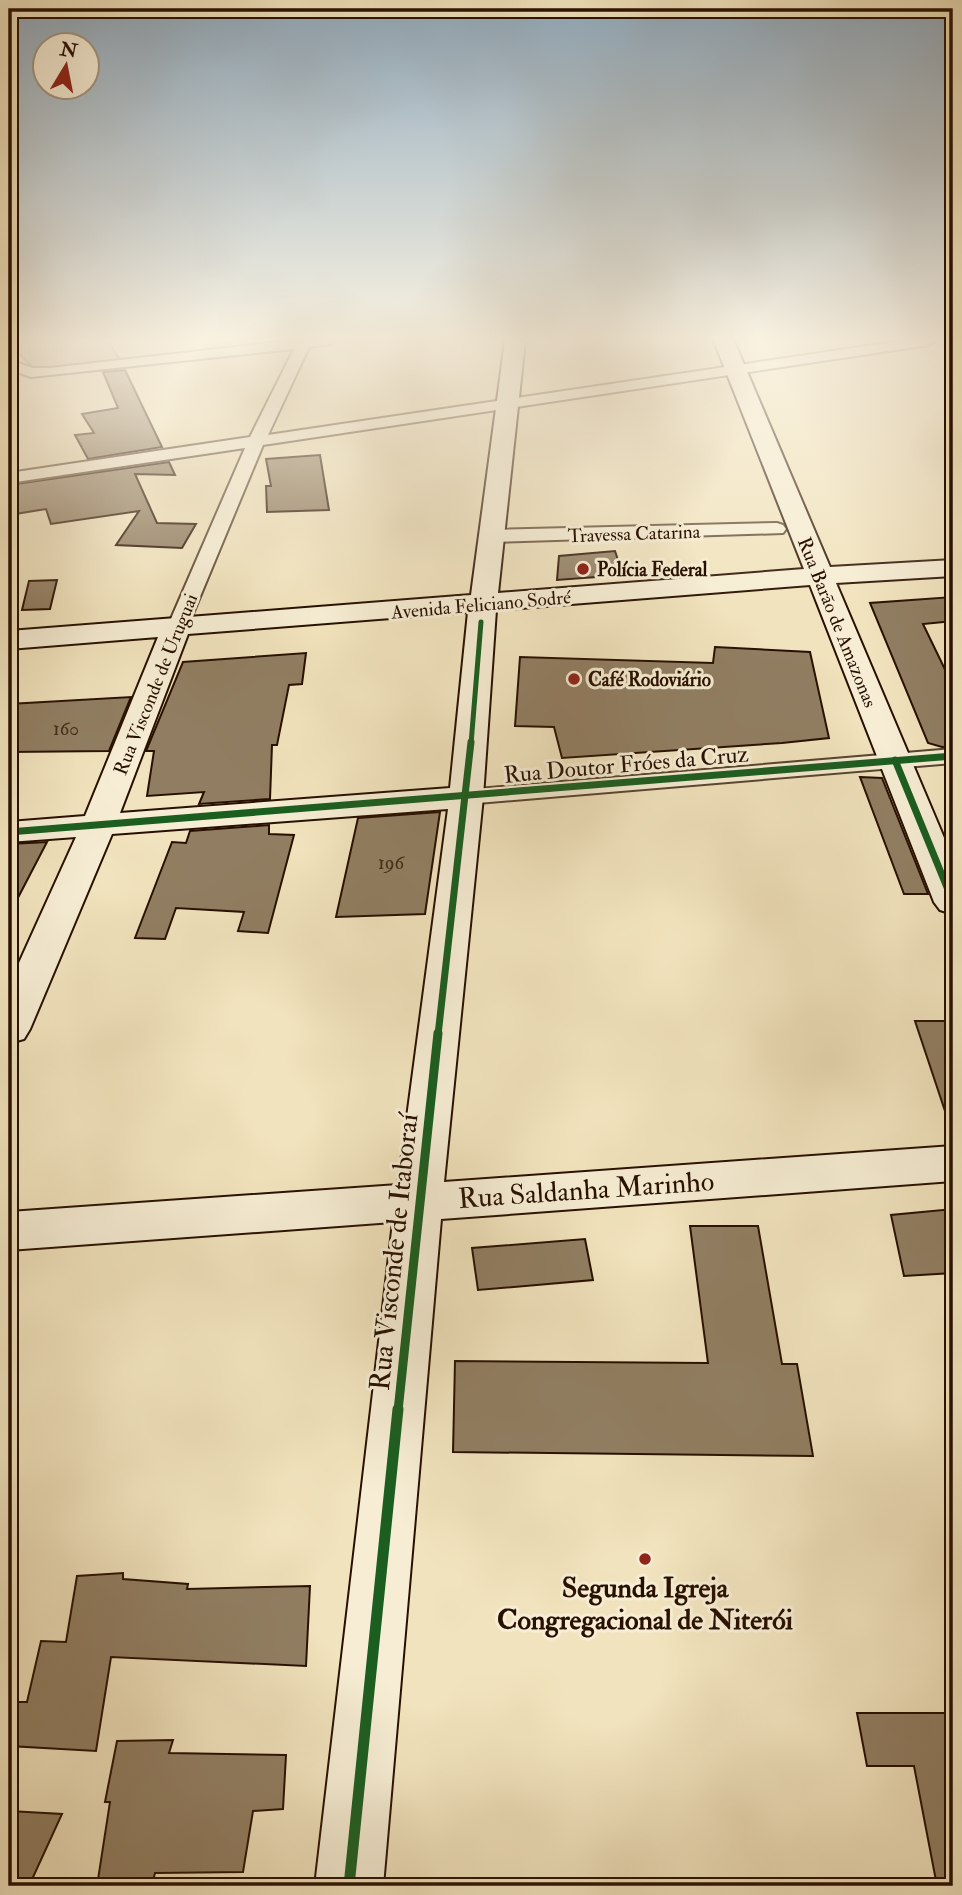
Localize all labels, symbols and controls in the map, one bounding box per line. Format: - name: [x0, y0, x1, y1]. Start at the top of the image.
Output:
- north arrow: [32, 32, 102, 102]
- text: N: [57, 37, 80, 64]
- street label: Travessa Catarina: [567, 520, 701, 548]
- street label: Rua Barão de Amazonas: [792, 534, 882, 711]
- place label: Polícia Federal: [597, 558, 708, 582]
- marker: Polícia Federal: [575, 561, 591, 577]
- street label: Avenida Feliciano Sodré: [389, 585, 572, 625]
- street label: Rua Visconde de Uruguai: [109, 590, 203, 779]
- place label: Café Rodoviário: [588, 668, 711, 692]
- marker: Café Rodoviário: [566, 671, 582, 687]
- house number: 160: [53, 717, 79, 741]
- street label: Rua Doutor Fróes da Cruz: [502, 739, 750, 790]
- house number: 196: [378, 851, 405, 875]
- street label: Rua Visconde de Itaboraí: [363, 1109, 427, 1392]
- street label: Rua Saldanha Marinho: [457, 1164, 715, 1217]
- marker: Segunda Igreja Congregacional de Niterói: [637, 1551, 653, 1567]
- place label: Segunda Igreja Congregacional de Niterói: [497, 1571, 794, 1638]

